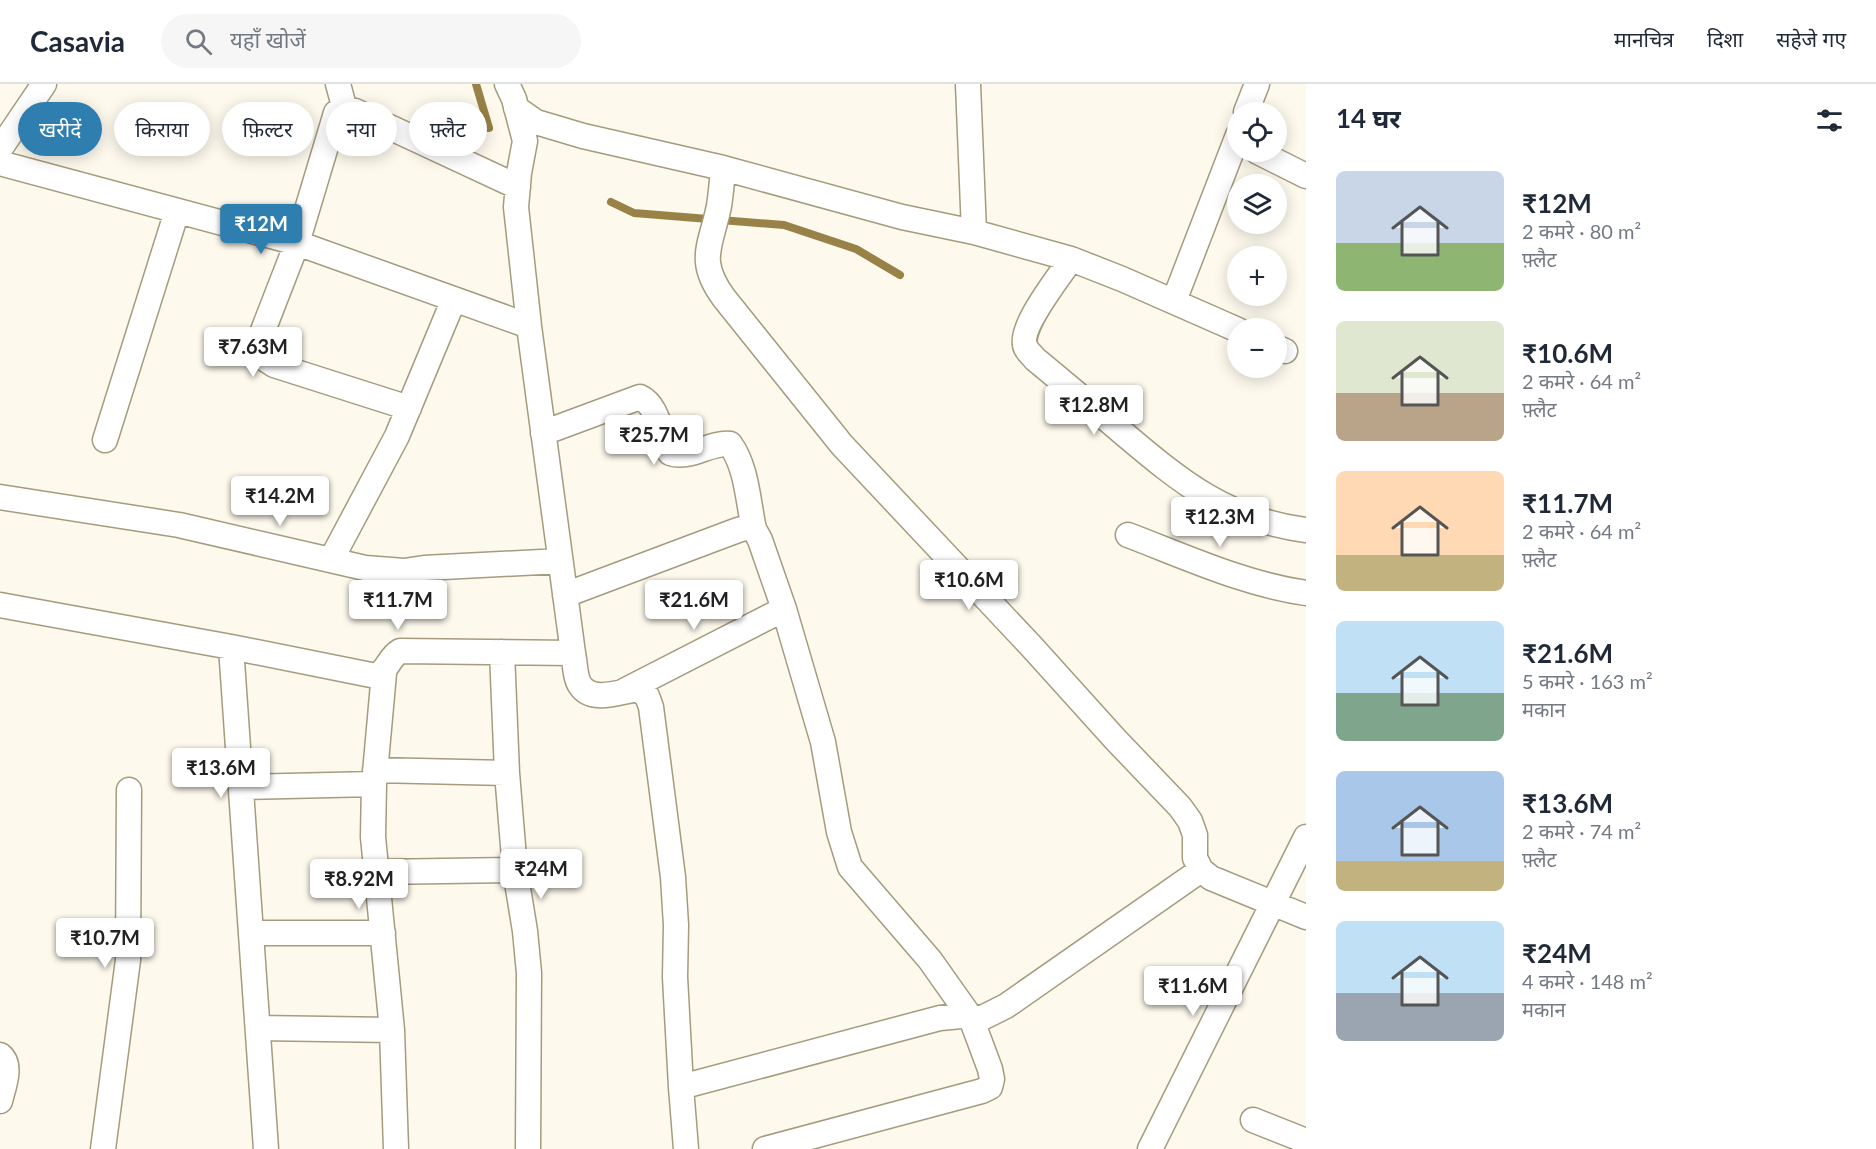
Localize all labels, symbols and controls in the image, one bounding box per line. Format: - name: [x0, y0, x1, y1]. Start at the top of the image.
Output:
- search box: [161, 14, 581, 68]
- text: Casavia: [30, 24, 125, 58]
- icon: search: [182, 25, 215, 58]
- text: यहाँ खोजें: [230, 26, 306, 53]
- text: मानचित्र: [1614, 26, 1674, 51]
- text: दिशा: [1707, 26, 1743, 51]
- text: सहेजे गए: [1776, 26, 1846, 51]
- chip: खरीदें: [18, 102, 102, 156]
- chip: किराया: [114, 102, 210, 156]
- chip: फ़िल्टर: [222, 102, 314, 156]
- chip: नया: [326, 102, 397, 156]
- chip: फ़्लैट: [409, 102, 487, 156]
- map controls: [1227, 102, 1287, 378]
- button: locate: [1227, 102, 1287, 162]
- text: 14 घर: [1336, 102, 1401, 134]
- icon: filters: [1813, 104, 1846, 137]
- button: layers: [1227, 174, 1287, 234]
- text: ₹12M: [1522, 187, 1592, 219]
- icon: home: [1384, 195, 1456, 267]
- pin: ₹12M: [225, 204, 297, 255]
- text: ₹12M: [234, 211, 288, 235]
- text: 2 कमरे · 80 m²: [1522, 219, 1641, 243]
- button: +: [1227, 246, 1287, 306]
- text: फ़्लैट: [1522, 247, 1557, 271]
- button: −: [1227, 318, 1287, 378]
- pin: ₹7.63M: [204, 327, 302, 378]
- text: ₹7.63M: [218, 334, 288, 358]
- text: ₹10.6M: [1522, 337, 1613, 369]
- icon: home: [1384, 345, 1456, 417]
- text: 2 कमरे · 64 m²: [1522, 369, 1641, 393]
- pin: ₹12.8M: [1045, 385, 1143, 436]
- text: ₹12.8M: [1059, 392, 1129, 416]
- text: फ़्लैट: [1522, 397, 1557, 421]
- pin: ₹25.7M: [605, 415, 703, 466]
- text: ₹25.7M: [619, 422, 689, 446]
- pin: ₹14.2M: [231, 476, 329, 527]
- text: ₹14.2M: [245, 483, 315, 507]
- text: ₹11.7M: [1522, 487, 1613, 519]
- icon: home: [1384, 495, 1456, 567]
- pin: ₹12.3M: [1171, 497, 1269, 548]
- text: ₹12.3M: [1185, 504, 1255, 528]
- text: 2 कमरे · 64 m²: [1522, 519, 1641, 543]
- text: फ़्लैट: [1522, 547, 1557, 571]
- pin: ₹10.6M: [920, 560, 1018, 611]
- text: ₹10.6M: [934, 567, 1004, 591]
- pin: ₹11.7M: [349, 580, 447, 631]
- pin: ₹21.6M: [645, 580, 743, 631]
- text: ₹11.7M: [363, 587, 433, 611]
- text: ₹21.6M: [659, 587, 729, 611]
- text: ₹21.6M: [1522, 637, 1613, 669]
- icon: home: [1384, 645, 1456, 717]
- text: 5 कमरे · 163 m²: [1522, 669, 1653, 693]
- text: मकान: [1522, 697, 1566, 721]
- pin: ₹13.6M: [172, 748, 270, 799]
- text: ₹13.6M: [186, 755, 256, 779]
- text: ₹13.6M: [1522, 787, 1613, 819]
- icon: home: [1384, 795, 1456, 867]
- text: 2 कमरे · 74 m²: [1522, 819, 1641, 843]
- text: फ़्लैट: [1522, 847, 1557, 871]
- pin: ₹24M: [505, 849, 577, 900]
- text: ₹24M: [514, 856, 568, 880]
- pin: ₹8.92M: [310, 859, 408, 910]
- text: ₹8.92M: [324, 866, 394, 890]
- pin: ₹10.7M: [56, 918, 154, 969]
- text: ₹10.7M: [70, 925, 140, 949]
- text: ₹24M: [1522, 937, 1592, 969]
- icon: home: [1384, 945, 1456, 1017]
- pin: ₹11.6M: [1144, 966, 1242, 1017]
- text: 4 कमरे · 148 m²: [1522, 969, 1653, 993]
- text: ₹11.6M: [1158, 973, 1228, 997]
- text: मकान: [1522, 997, 1566, 1021]

